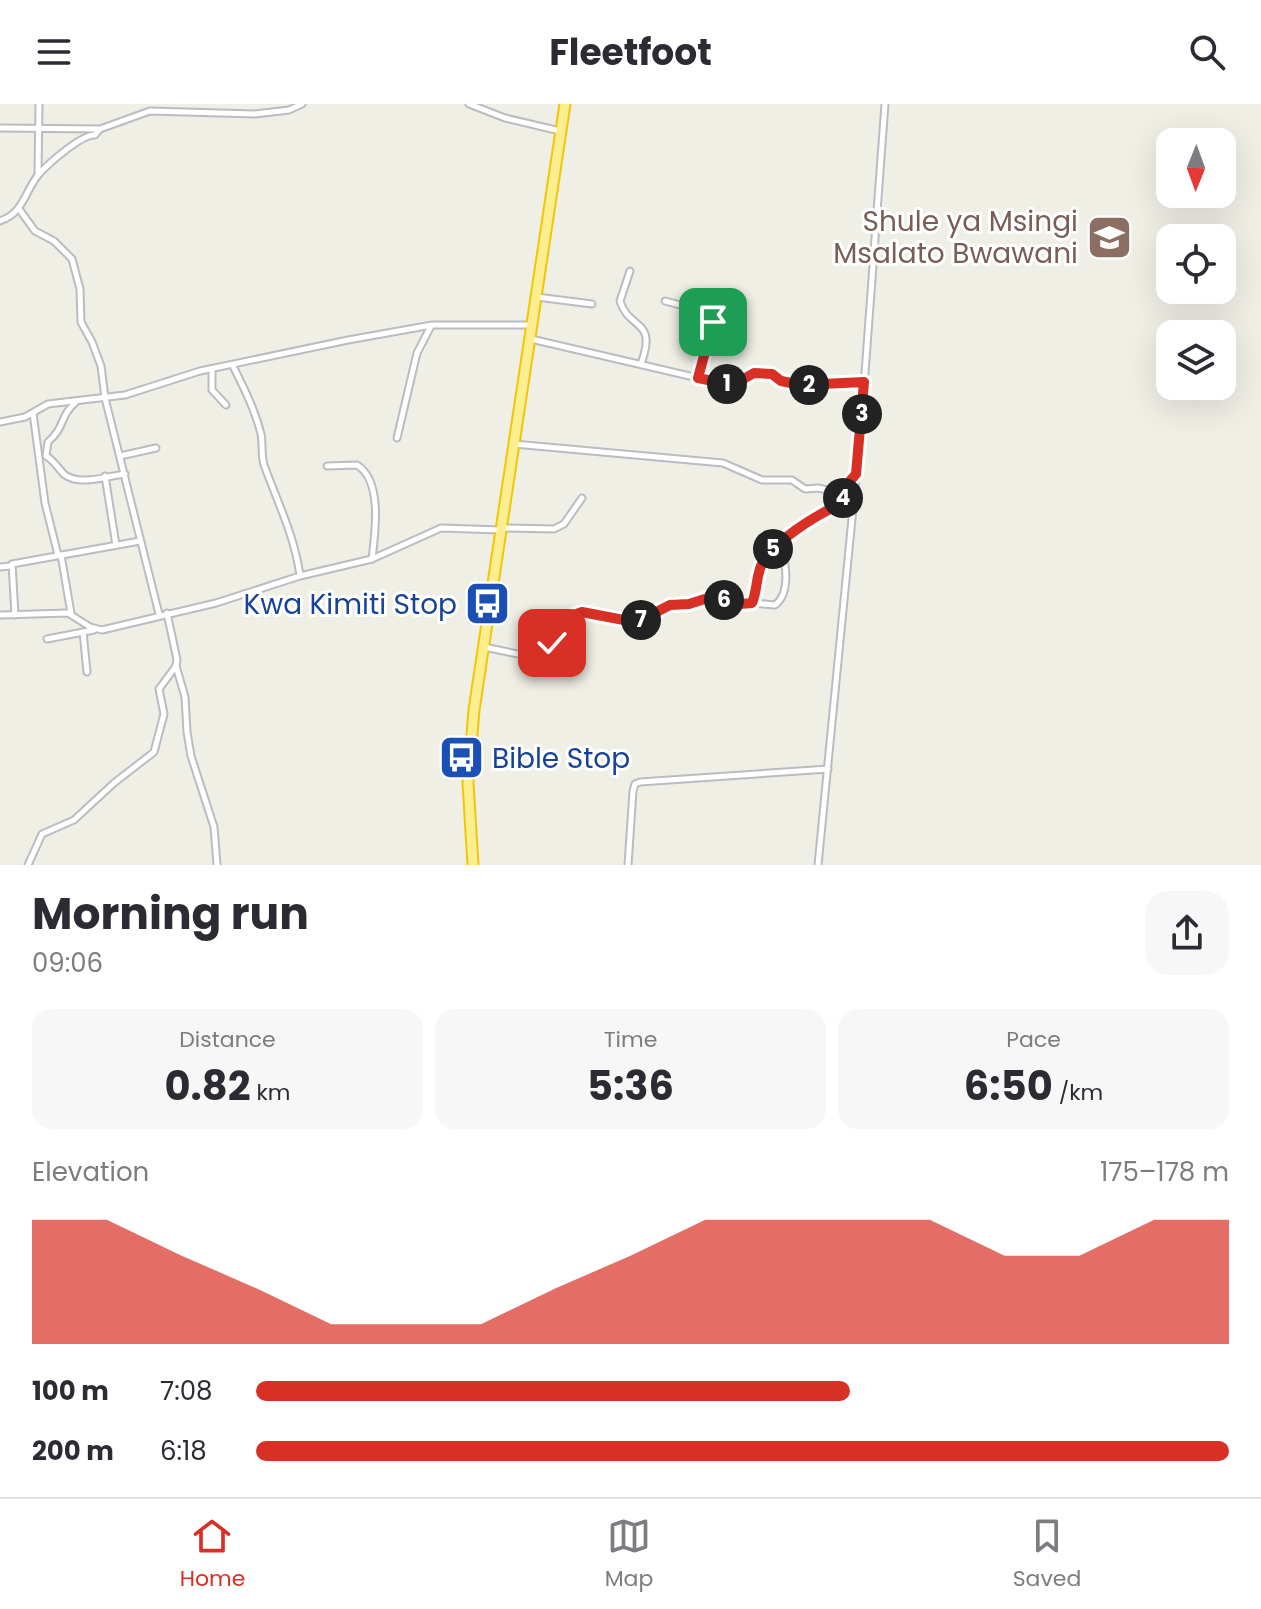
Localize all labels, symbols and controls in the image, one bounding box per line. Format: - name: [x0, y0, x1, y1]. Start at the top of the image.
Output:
- text: Fleetfoot: [549, 27, 712, 78]
- icon: menu: [32, 30, 76, 74]
- icon: search: [1185, 30, 1229, 74]
- north arrow: [1156, 128, 1236, 208]
- map controls: [1156, 128, 1236, 400]
- place label: Shule ya Msingi Msalato Bwawani: [833, 202, 1078, 273]
- school or university icon: Shule ya Msingi Msalato Bwawani: [1085, 213, 1133, 261]
- button: locate: [1156, 224, 1236, 304]
- pin: [679, 288, 747, 356]
- icon: arrive: [691, 300, 735, 344]
- button: layers: [1156, 320, 1236, 400]
- pin: 1: [707, 364, 747, 404]
- pin: 2: [789, 365, 829, 405]
- text: 1: [723, 368, 731, 399]
- text: 2: [803, 369, 815, 400]
- pin: 3: [842, 394, 882, 434]
- text: 3: [855, 398, 869, 429]
- pin: 4: [823, 478, 863, 518]
- text: 4: [836, 482, 850, 513]
- pin: 5: [753, 529, 793, 569]
- text: 5: [766, 533, 780, 564]
- bus stop icon: Kwa Kimiti Stop: [464, 580, 512, 628]
- pin: 6: [704, 580, 744, 620]
- text: 6: [717, 584, 731, 615]
- place label: Kwa Kimiti Stop: [243, 585, 457, 624]
- pin: 7: [621, 600, 661, 640]
- text: 7: [635, 604, 647, 635]
- pin: [518, 609, 586, 677]
- icon: check: [530, 621, 574, 665]
- bus stop icon: Bible Stop: [437, 734, 485, 782]
- place label: Bible Stop: [492, 739, 630, 778]
- text: Morning run: [32, 883, 309, 944]
- button: share: [1145, 891, 1229, 975]
- text: 09:06: [32, 945, 103, 981]
- text: Distance: [179, 1024, 276, 1055]
- text: Time: [604, 1024, 657, 1055]
- text: Pace: [1006, 1024, 1061, 1055]
- text: 0.82: [165, 1058, 251, 1114]
- text: 5:36: [587, 1058, 674, 1114]
- text: 6:50: [964, 1058, 1053, 1114]
- text: km: [251, 1077, 291, 1108]
- text: /km: [1053, 1077, 1103, 1108]
- text: Elevation: [32, 1154, 149, 1190]
- text: 175–178 m: [1100, 1154, 1229, 1190]
- text: 100 m: [32, 1373, 109, 1409]
- text: 7:08: [160, 1373, 212, 1409]
- text: 200 m: [32, 1433, 114, 1469]
- text: 6:18: [160, 1433, 207, 1469]
- tab: Home: [180, 1514, 245, 1595]
- tab: Map: [605, 1514, 653, 1595]
- tab: Saved: [1013, 1514, 1081, 1595]

